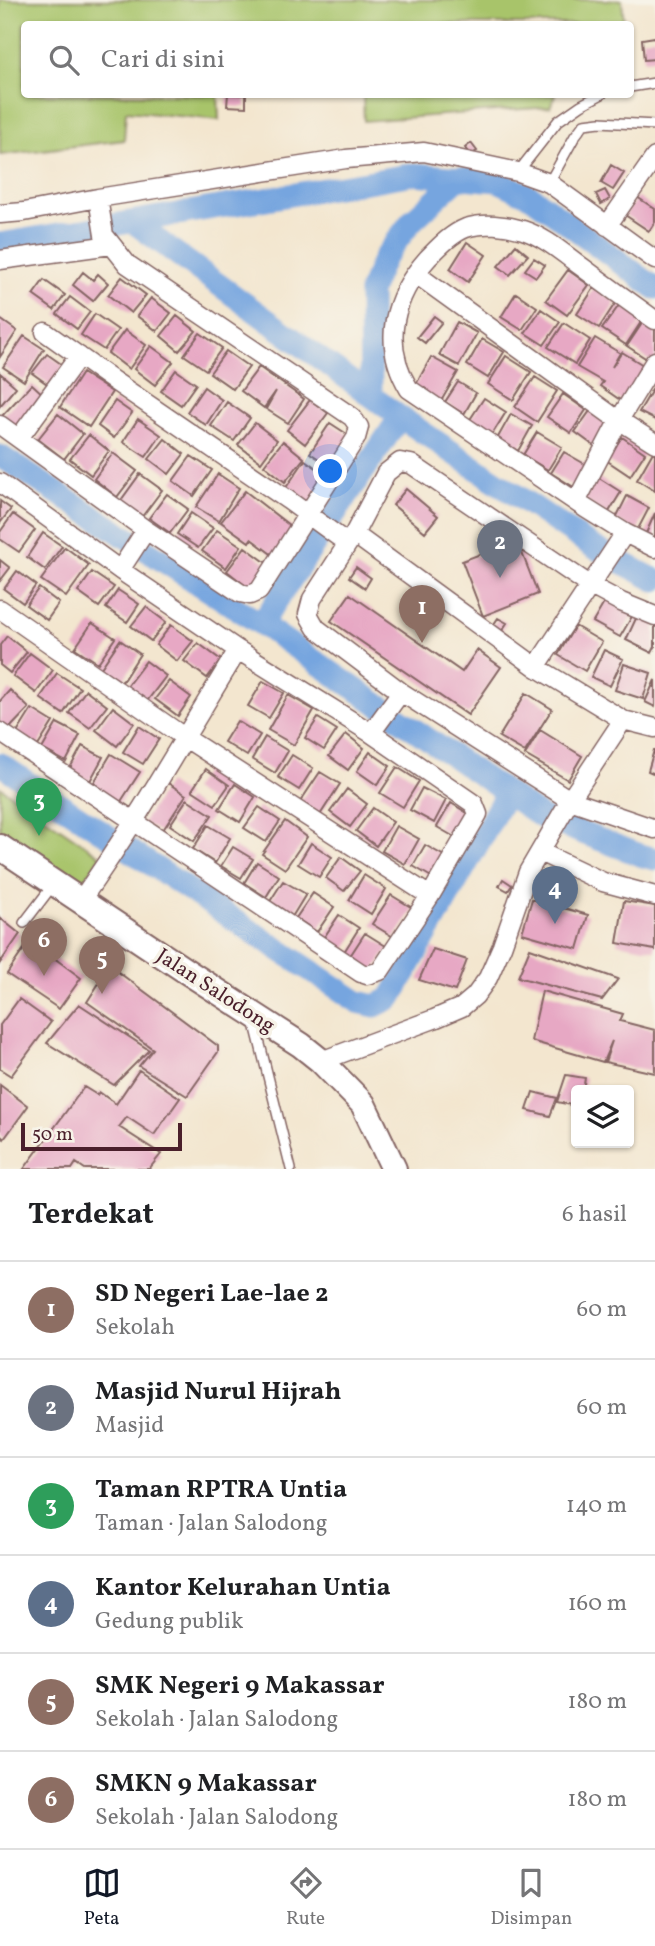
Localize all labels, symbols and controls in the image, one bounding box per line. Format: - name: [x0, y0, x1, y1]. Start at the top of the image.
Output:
- search box: [21, 21, 634, 98]
- icon: search: [45, 41, 83, 79]
- text: Cari di sini: [101, 42, 225, 78]
- your location: [313, 454, 347, 488]
- pin: 2: [477, 520, 523, 578]
- pin: 1: [399, 585, 445, 643]
- pin: 3: [16, 778, 62, 836]
- pin: 4: [532, 866, 578, 924]
- pin: 6: [21, 918, 67, 976]
- pin: 5: [79, 936, 125, 994]
- street label: Jalan Salodong: [150, 942, 280, 1041]
- map controls: [571, 1085, 634, 1148]
- button: layers: [571, 1085, 634, 1148]
- scale bar: [21, 1120, 182, 1152]
- text: 50 m: [32, 1122, 73, 1148]
- text: Terdekat: [28, 1194, 154, 1236]
- text: 6 hasil: [562, 1199, 627, 1231]
- text: SD Negeri Lae-lae 2: [95, 1276, 329, 1312]
- text: 1: [46, 1294, 56, 1326]
- text: 60 m: [577, 1294, 627, 1326]
- text: Sekolah: [95, 1312, 175, 1344]
- text: Masjid Nurul Hijrah: [95, 1374, 342, 1410]
- text: 2: [45, 1392, 57, 1424]
- text: 60 m: [577, 1392, 627, 1424]
- text: Masjid: [95, 1410, 164, 1442]
- text: Taman RPTRA Untia: [95, 1472, 347, 1508]
- text: 3: [45, 1490, 57, 1522]
- text: 140 m: [566, 1490, 627, 1522]
- text: Taman · Jalan Salodong: [95, 1508, 327, 1540]
- text: Kantor Kelurahan Untia: [95, 1570, 391, 1606]
- text: 4: [44, 1588, 58, 1620]
- text: 160 m: [568, 1588, 627, 1620]
- text: Gedung publik: [95, 1606, 244, 1638]
- text: SMK Negeri 9 Makassar: [95, 1668, 384, 1704]
- text: 5: [45, 1686, 57, 1718]
- text: 180 m: [568, 1686, 627, 1718]
- text: Sekolah · Jalan Salodong: [95, 1704, 338, 1736]
- text: SMKN 9 Makassar: [95, 1766, 317, 1802]
- text: 6: [45, 1784, 57, 1816]
- text: 180 m: [568, 1784, 627, 1816]
- text: Sekolah · Jalan Salodong: [95, 1802, 338, 1834]
- tab: Peta: [83, 1864, 121, 1932]
- tab: Rute: [286, 1864, 325, 1932]
- tab: Disimpan: [490, 1864, 572, 1932]

